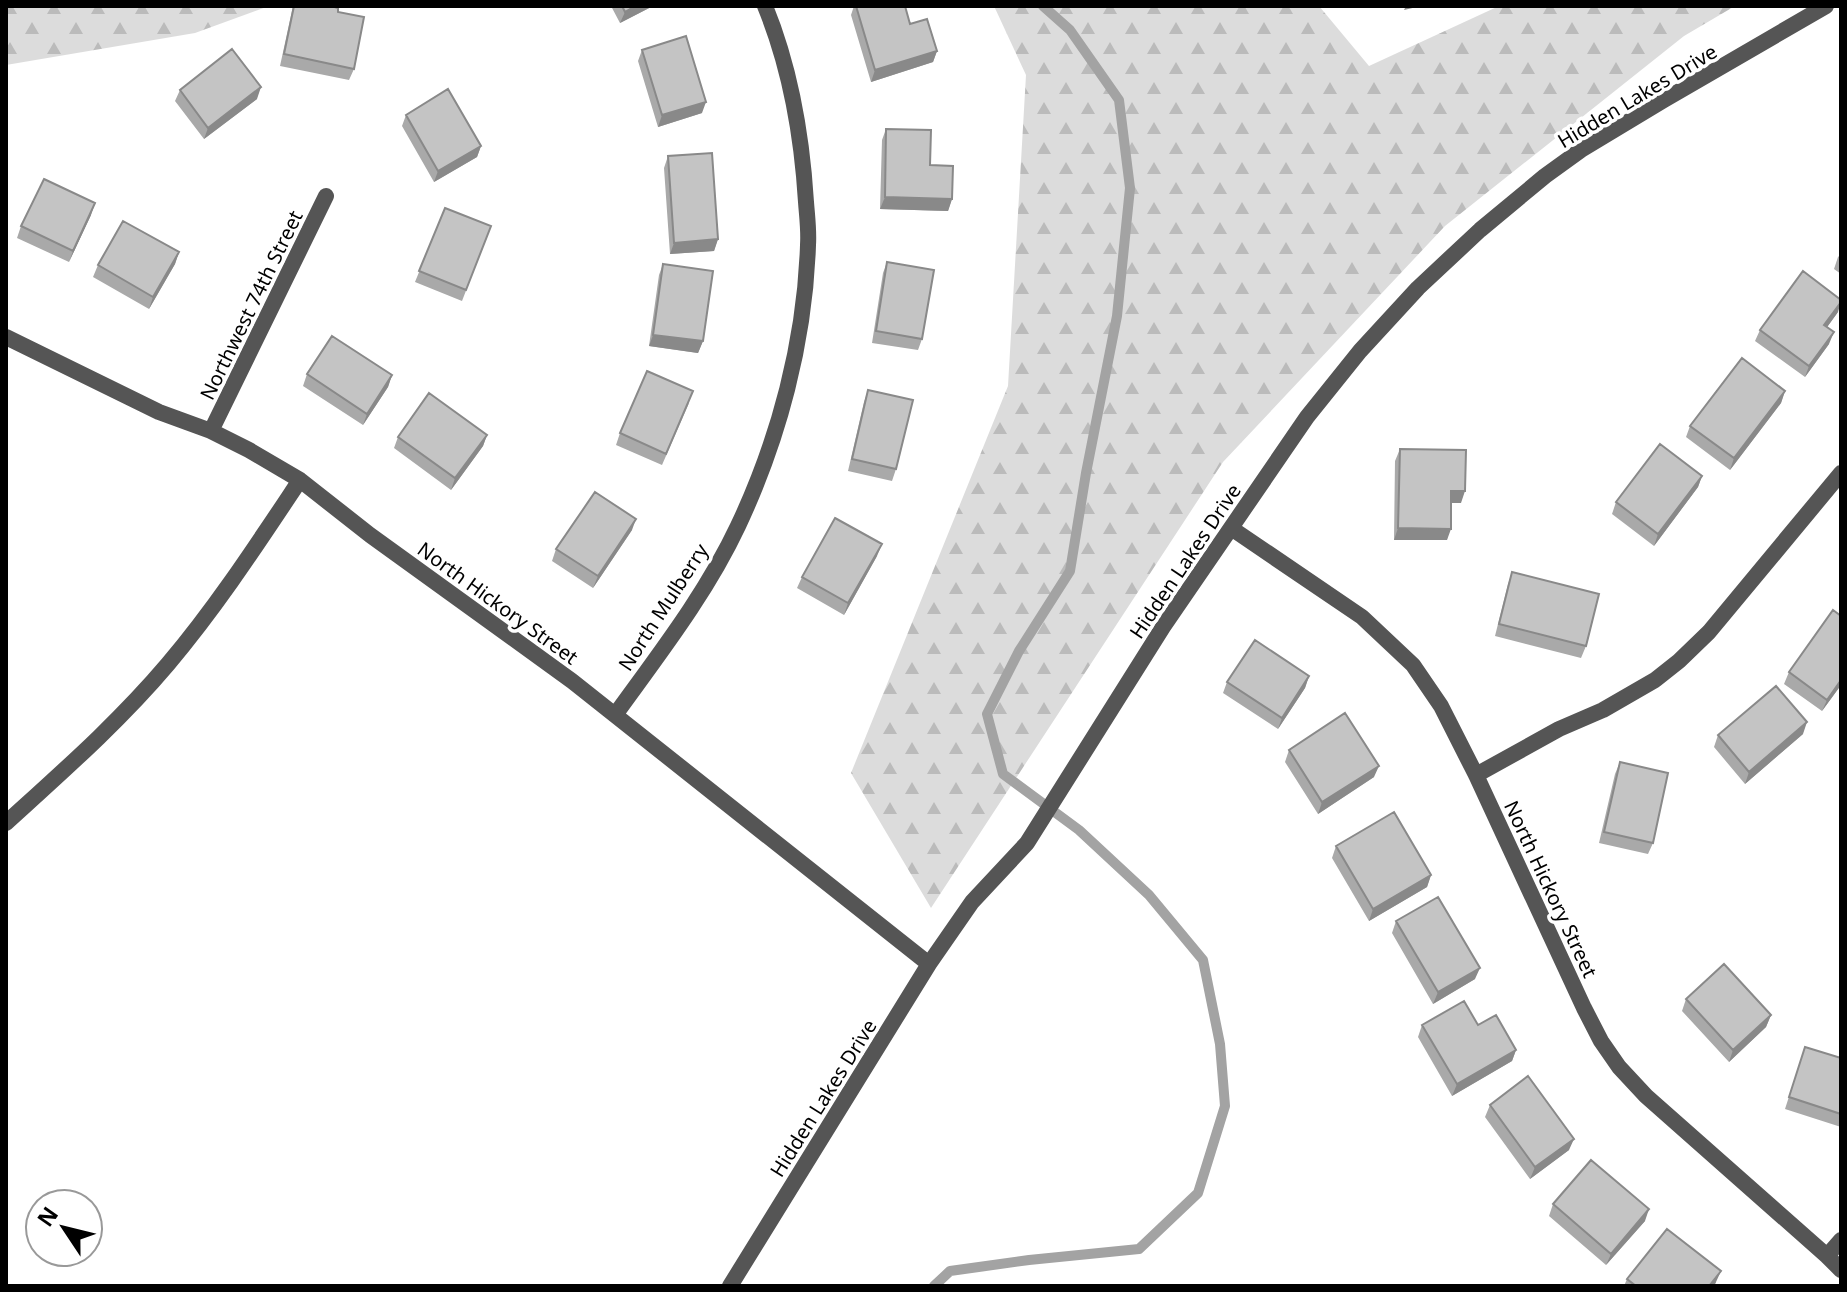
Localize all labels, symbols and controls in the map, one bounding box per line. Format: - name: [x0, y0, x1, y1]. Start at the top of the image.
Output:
- street label: Hidden Lakes Drive: [1552, 38, 1722, 154]
- street label: Northwest 74th Street: [193, 206, 309, 404]
- street label: Hidden Lakes Drive: [1123, 478, 1247, 644]
- street label: North Hickory Street: [412, 536, 584, 670]
- street label: North Mulberry: [612, 538, 715, 676]
- street label: North Hickory Street: [1498, 796, 1604, 982]
- street label: Hidden Lakes Drive: [764, 1014, 882, 1182]
- north arrow: [24, 1188, 104, 1268]
- text: N: [29, 1200, 64, 1232]

